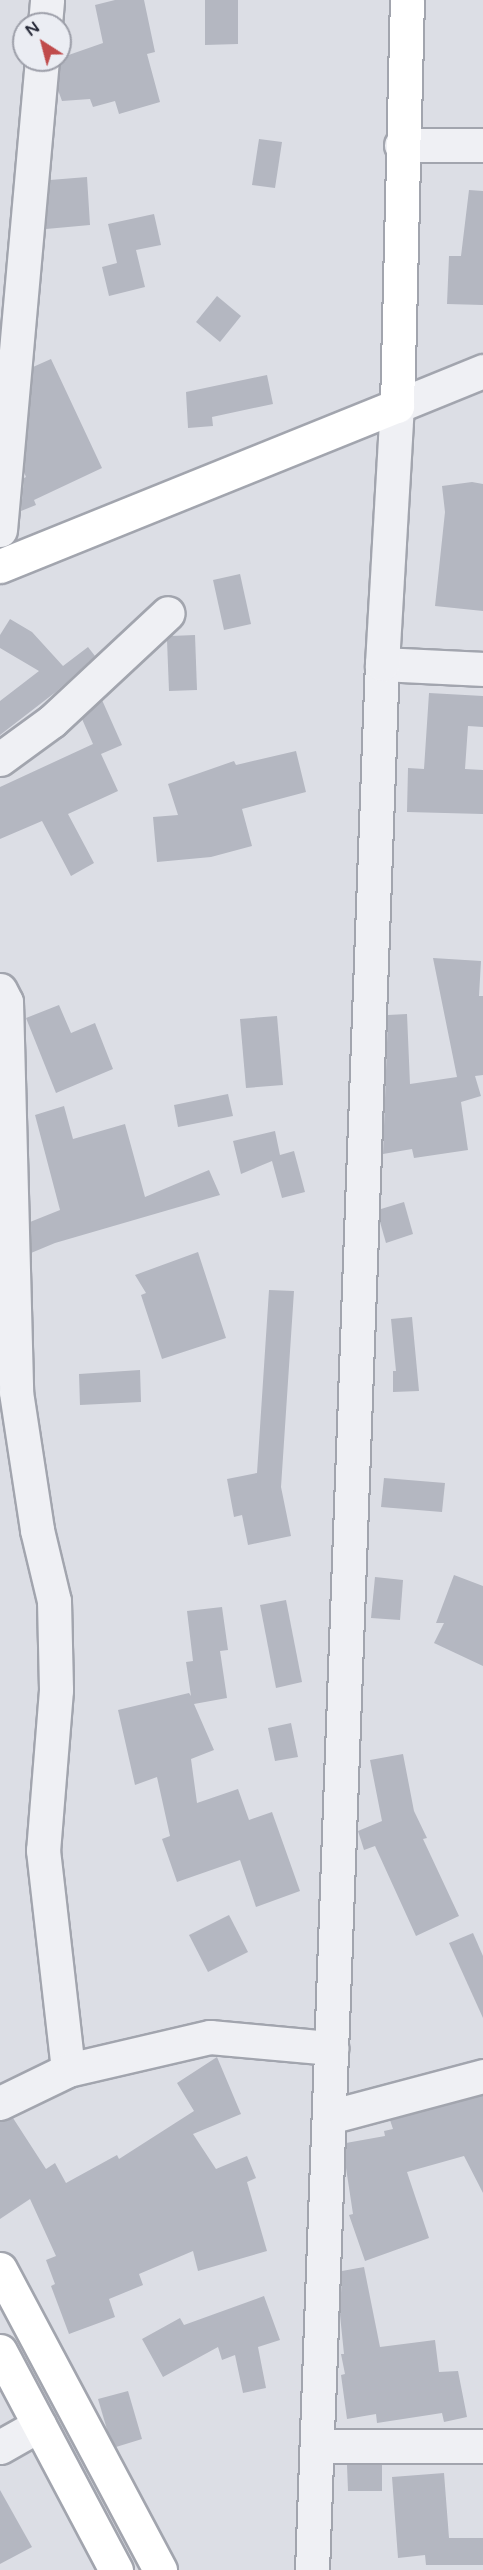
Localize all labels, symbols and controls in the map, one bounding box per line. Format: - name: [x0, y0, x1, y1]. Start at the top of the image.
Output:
- north arrow: [12, 12, 72, 72]
- text: N: [22, 17, 44, 41]

